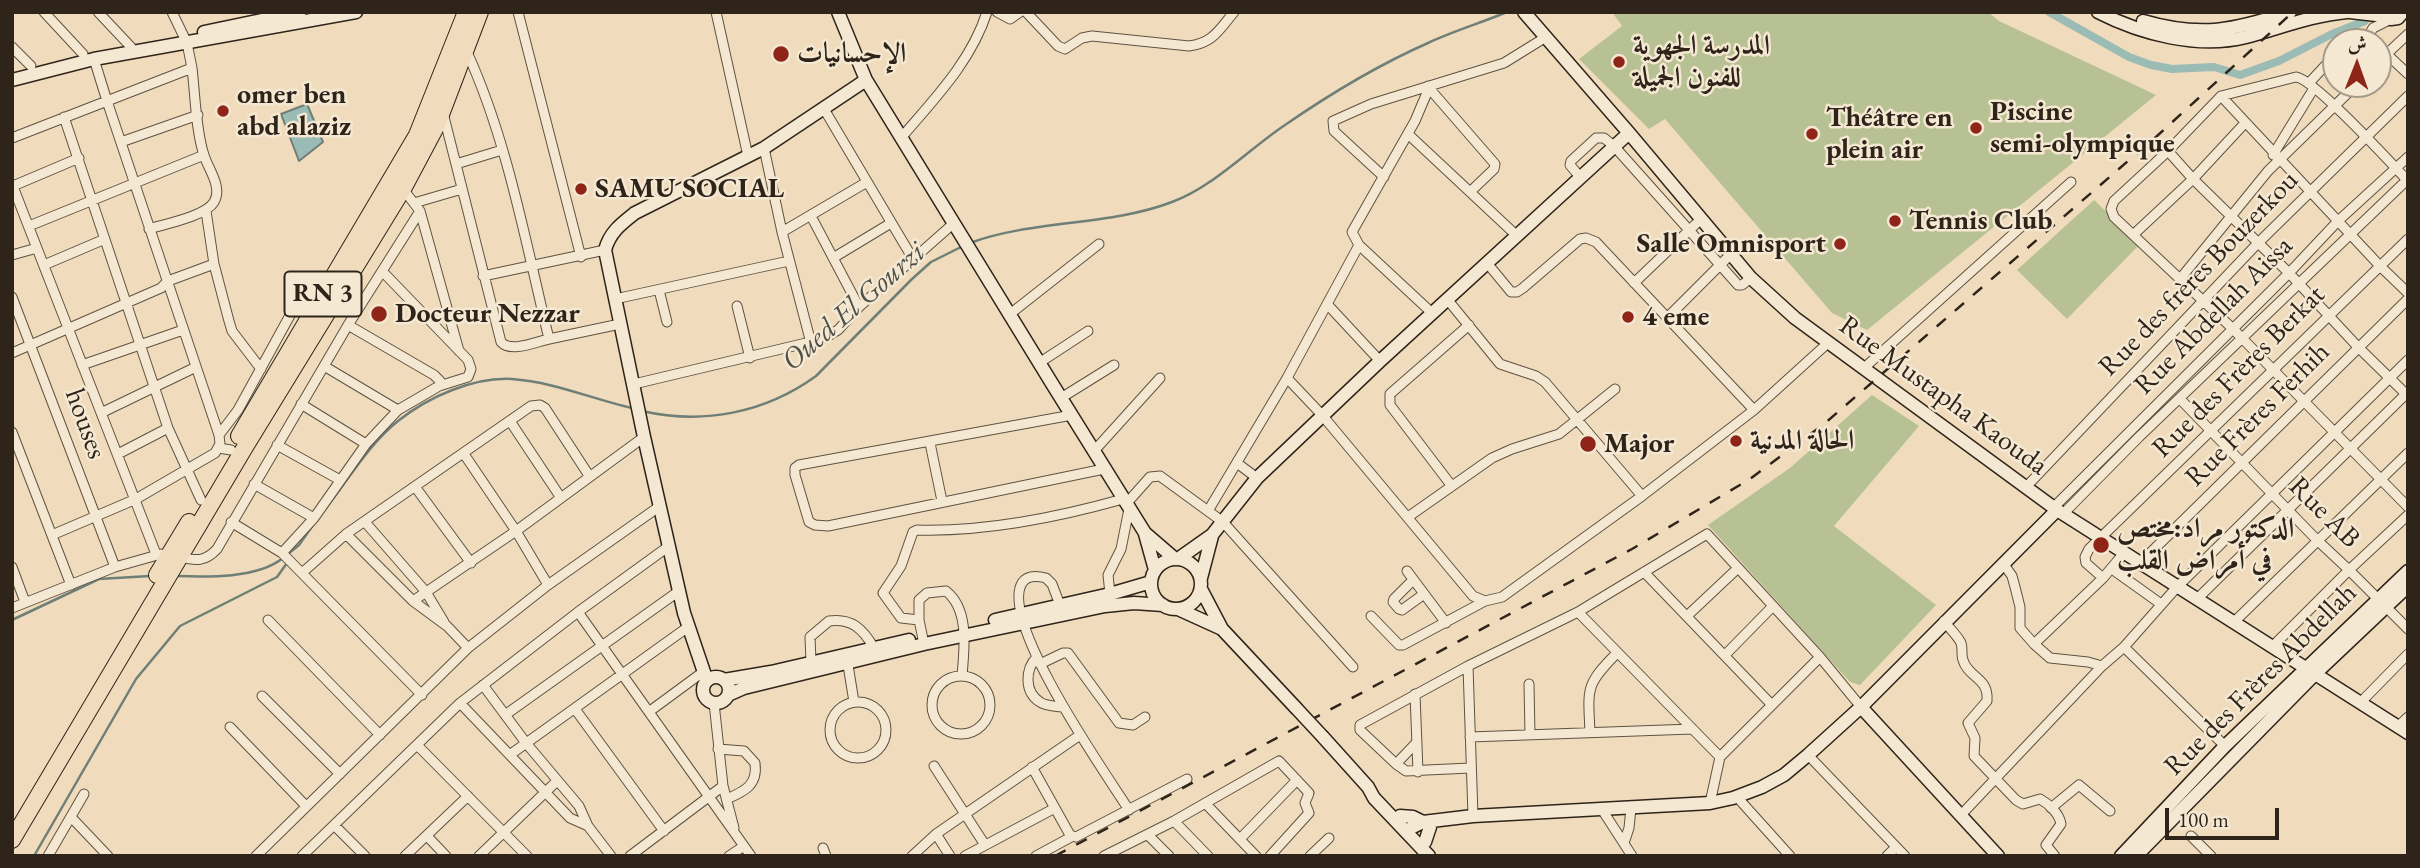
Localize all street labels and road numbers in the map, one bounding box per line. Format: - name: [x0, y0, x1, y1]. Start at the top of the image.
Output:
- street label: Rue des frères Bouzerkou: [2092, 164, 2306, 384]
- street label: Rue Abdellah Aissa: [2128, 230, 2300, 402]
- road number: RN 3: [284, 272, 362, 316]
- street label: Rue des Frères Berkat: [2146, 279, 2332, 465]
- street label: Rue Mustapha Kaouda: [1832, 309, 2054, 483]
- street label: Rue Frères Ferhih: [2179, 336, 2337, 494]
- street label: houses: [57, 384, 113, 464]
- street label: Rue AB: [2281, 470, 2367, 556]
- street label: Rue des Frères Abdellah: [2158, 577, 2364, 783]

